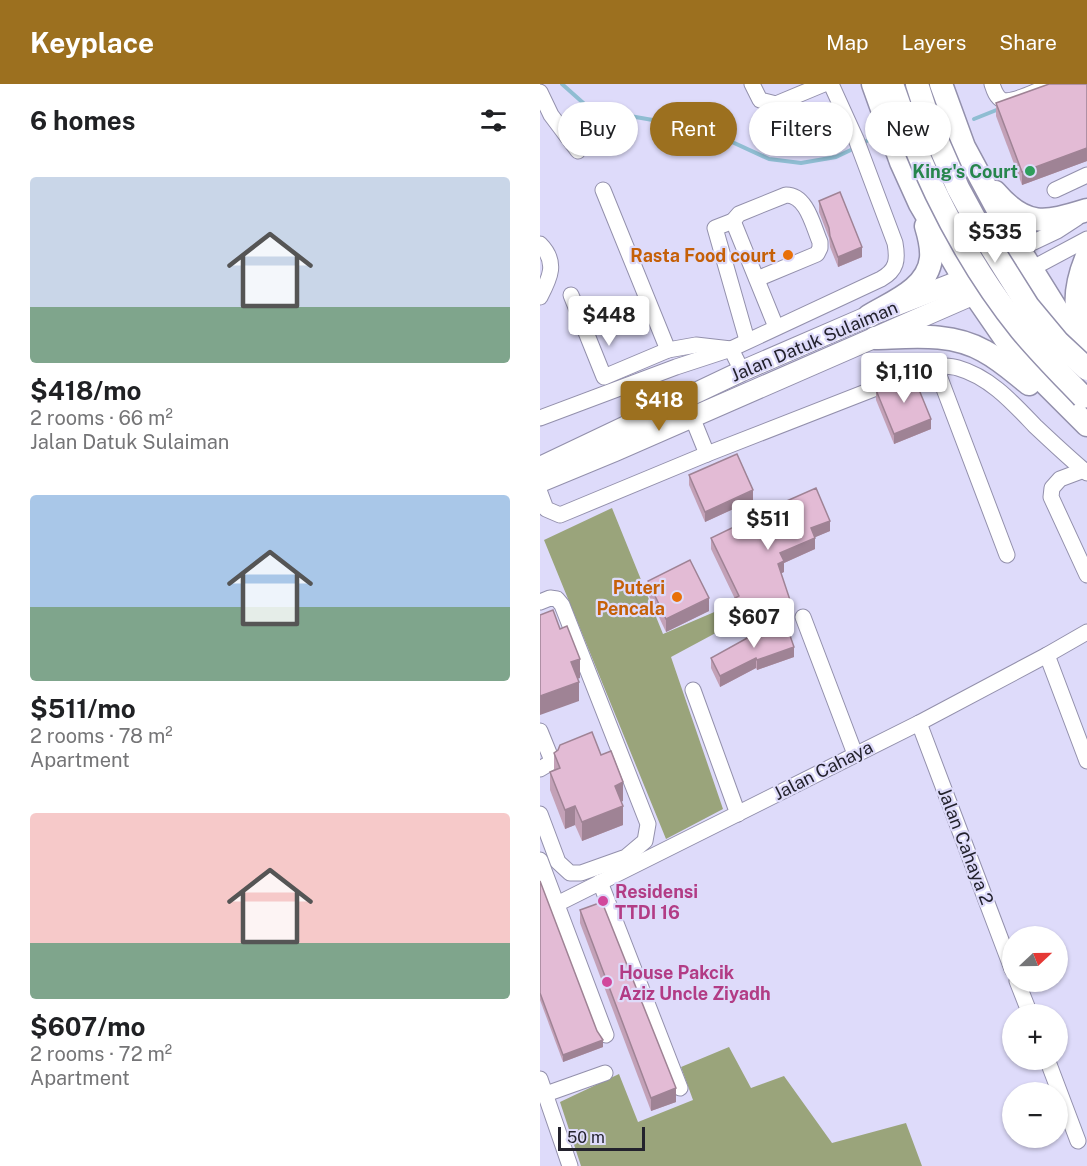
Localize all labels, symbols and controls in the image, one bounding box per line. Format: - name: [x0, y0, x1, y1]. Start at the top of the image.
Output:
- text: Keyplace: [30, 26, 154, 59]
- text: Map: [826, 30, 869, 55]
- text: Layers: [902, 30, 966, 55]
- text: Share: [999, 30, 1057, 55]
- chip: Buy: [558, 102, 638, 156]
- chip: Rent: [650, 102, 737, 156]
- chip: Filters: [749, 102, 853, 156]
- chip: New: [865, 102, 951, 156]
- icon: filters: [477, 104, 510, 137]
- text: 6 homes: [30, 105, 135, 136]
- place label: King's Court: [912, 161, 1018, 182]
- marker: King's Court: [1023, 164, 1037, 178]
- pin: $535: [959, 213, 1031, 264]
- icon: home: [216, 216, 324, 324]
- text: $535: [968, 220, 1022, 244]
- place label: Rasta Food court: [630, 245, 776, 266]
- marker: Rasta Food court: [781, 248, 795, 262]
- pin: $448: [573, 296, 645, 347]
- street label: Jalan Datuk Sulaiman: [727, 296, 901, 386]
- text: $448: [582, 303, 636, 327]
- pin: $1,110: [855, 353, 953, 404]
- text: $1,110: [875, 360, 933, 384]
- text: $418/mo: [30, 375, 141, 406]
- pin: $418: [623, 381, 695, 432]
- text: $418: [635, 388, 683, 412]
- text: 2 rooms · 66 m²: [30, 406, 173, 430]
- text: Jalan Datuk Sulaiman: [30, 430, 229, 454]
- pin: $511: [732, 500, 804, 551]
- text: $511: [746, 507, 790, 531]
- icon: home: [216, 534, 324, 642]
- place label: Puteri Pencala: [596, 577, 665, 619]
- marker: Puteri Pencala: [670, 590, 684, 604]
- pin: $607: [718, 598, 790, 649]
- text: $607: [728, 605, 780, 629]
- text: $511/mo: [30, 693, 136, 724]
- text: 2 rooms · 78 m²: [30, 724, 173, 748]
- street label: Jalan Cahaya: [770, 736, 876, 804]
- text: Apartment: [30, 748, 130, 772]
- street label: Jalan Cahaya 2: [934, 784, 998, 908]
- icon: home: [216, 852, 324, 960]
- place label: Residensi TTDI 16: [615, 881, 698, 923]
- marker: Residensi TTDI 16: [596, 894, 610, 908]
- north arrow: [1002, 926, 1068, 992]
- map controls: [1002, 926, 1068, 1148]
- place label: House Pakcik Aziz Uncle Ziyadh: [619, 962, 771, 1004]
- marker: House Pakcik Aziz Uncle Ziyadh: [600, 975, 614, 989]
- button: +: [1002, 1004, 1068, 1070]
- text: $607/mo: [30, 1011, 146, 1042]
- text: 2 rooms · 72 m²: [30, 1042, 172, 1066]
- text: Apartment: [30, 1066, 130, 1090]
- button: −: [1002, 1082, 1068, 1148]
- scale bar: [558, 1124, 645, 1152]
- text: 50 m: [567, 1128, 605, 1147]

